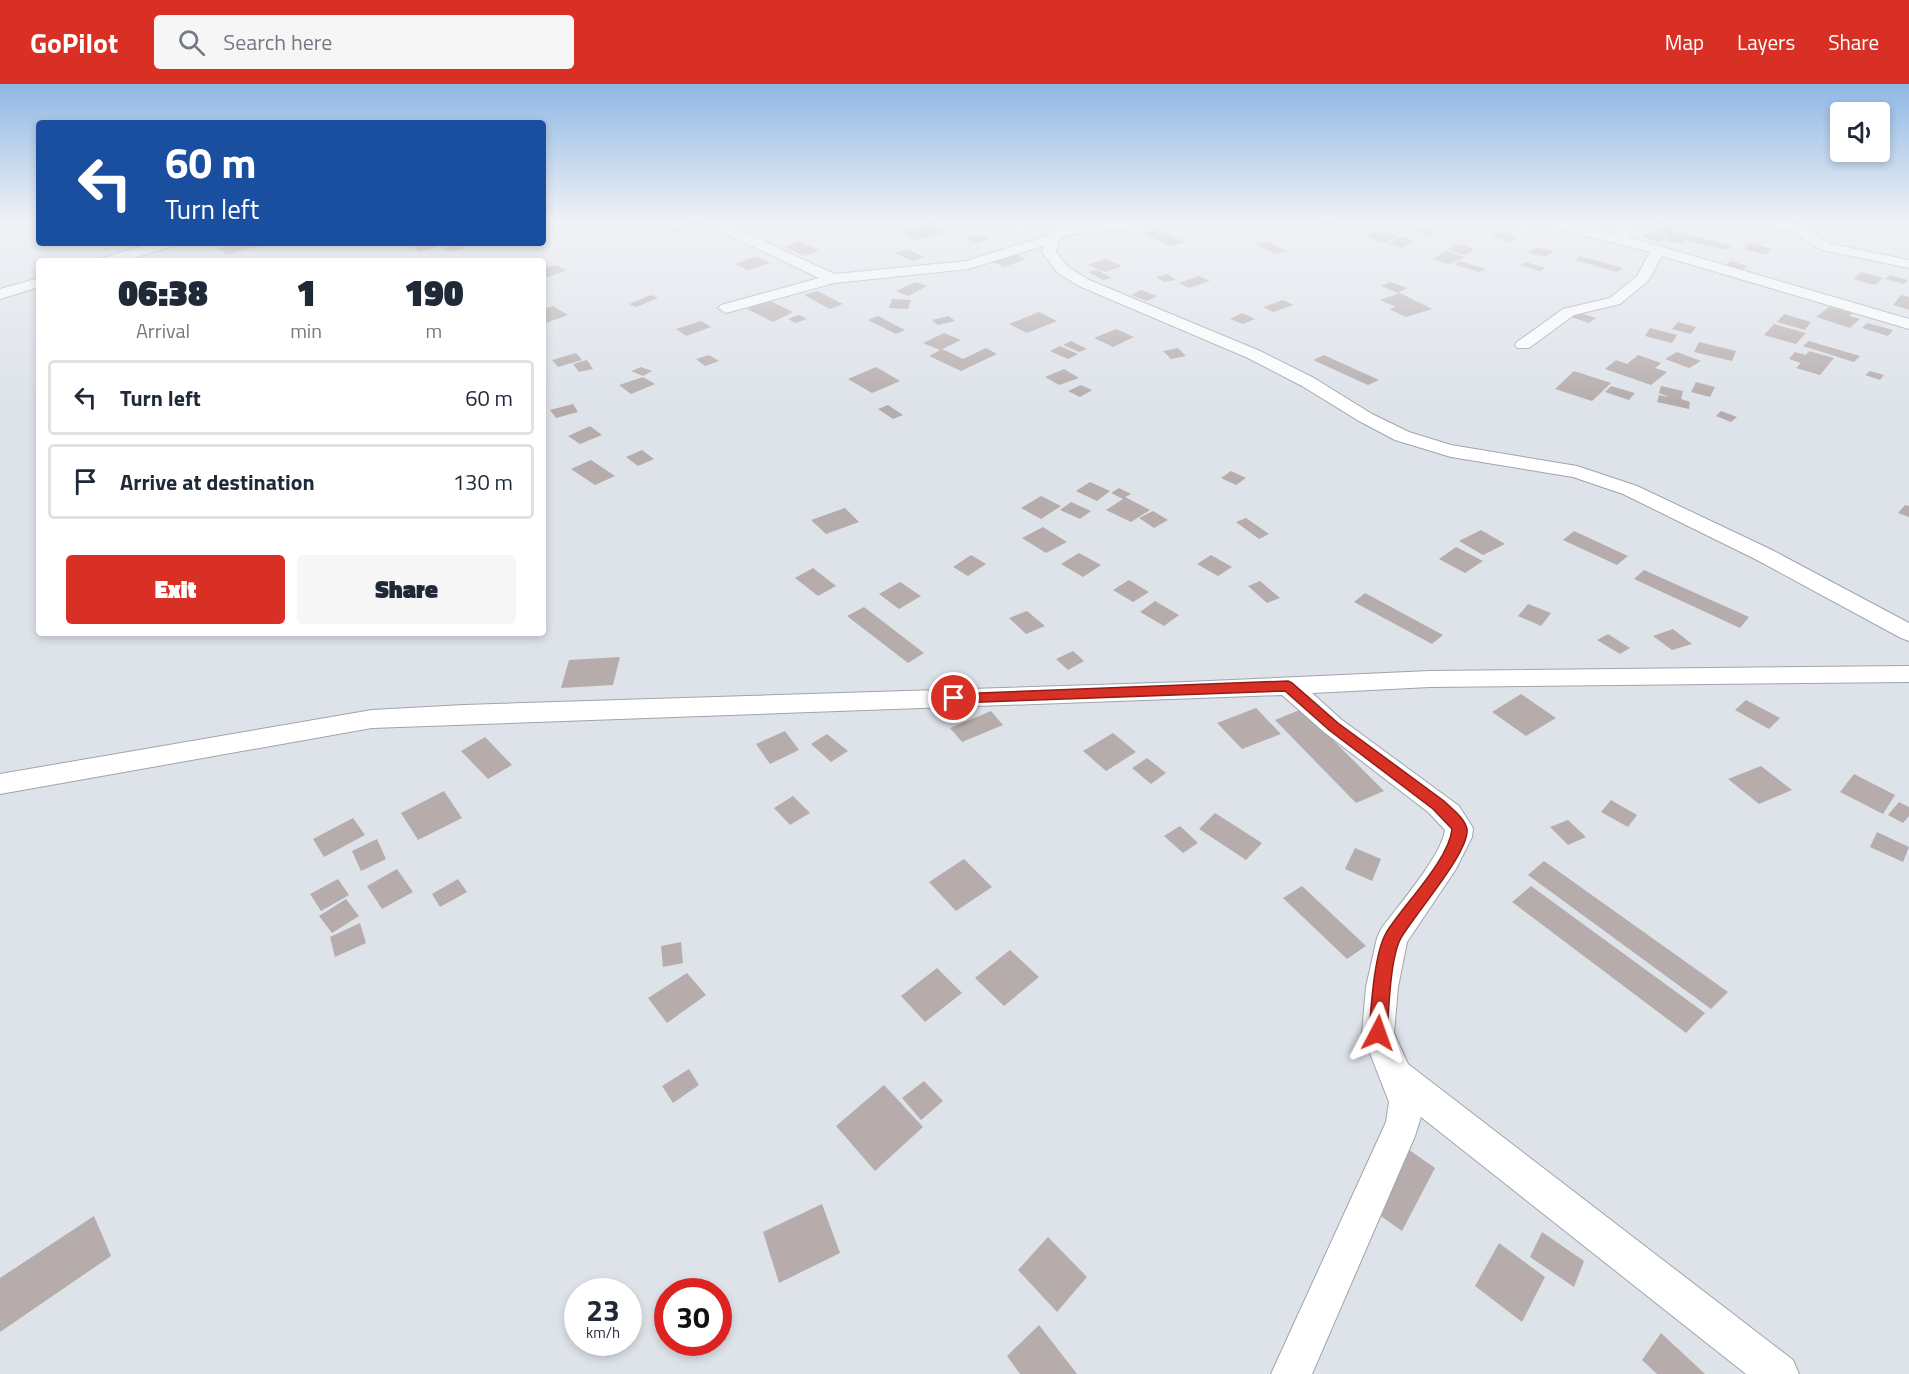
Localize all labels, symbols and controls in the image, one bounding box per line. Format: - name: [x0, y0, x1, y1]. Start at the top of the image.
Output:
- search box: [154, 15, 574, 69]
- text: GoPilot: [30, 21, 118, 64]
- text: Search here: [223, 25, 332, 59]
- icon: search: [175, 26, 208, 59]
- text: Map: [1665, 26, 1704, 58]
- text: Layers: [1737, 26, 1795, 58]
- text: Share: [1828, 26, 1879, 58]
- map controls: [1830, 102, 1890, 162]
- button: sound: [1830, 102, 1890, 162]
- text: 60 m: [165, 130, 257, 194]
- icon: left: [66, 144, 144, 222]
- text: Turn left: [165, 188, 259, 229]
- text: 06:38: [118, 265, 208, 320]
- text: 1: [296, 265, 316, 320]
- text: 190: [404, 265, 464, 320]
- text: Arrival: [136, 315, 190, 346]
- text: min: [290, 315, 322, 346]
- text: m: [426, 315, 442, 346]
- icon: left: [69, 381, 102, 414]
- text: Turn left: [120, 381, 201, 415]
- text: 60 m: [465, 381, 513, 415]
- icon: arrive: [69, 465, 102, 498]
- text: Arrive at destination: [120, 465, 315, 499]
- text: 130 m: [453, 465, 513, 499]
- button: Exit: [66, 555, 285, 624]
- button: Share: [297, 555, 516, 624]
- pin: [928, 672, 979, 723]
- icon: arrive: [937, 681, 970, 714]
- position arrow: [1346, 1001, 1410, 1065]
- speed limit sign: 30: [654, 1278, 732, 1356]
- text: 23: [586, 1287, 620, 1333]
- text: km/h: [586, 1321, 620, 1344]

